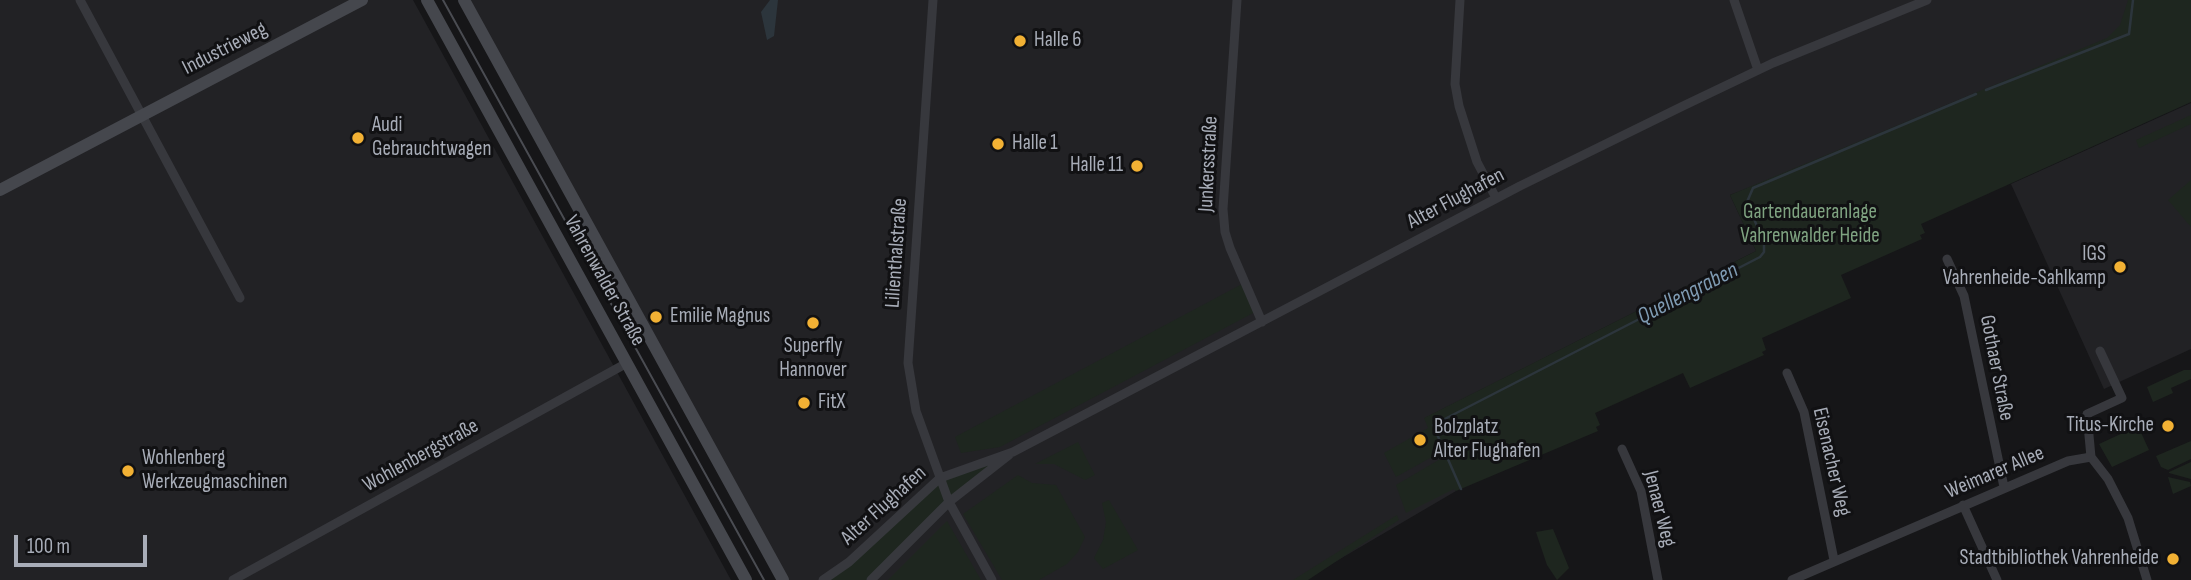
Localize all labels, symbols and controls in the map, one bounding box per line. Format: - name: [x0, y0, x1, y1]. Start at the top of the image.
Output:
- street label: Industrieweg: [178, 17, 272, 81]
- place label: Halle 6: [1034, 28, 1082, 54]
- marker: Halle 6: [1012, 33, 1028, 49]
- place label: Audi Gebrauchtwagen: [372, 113, 492, 163]
- street label: Junkersstraße: [1194, 115, 1224, 213]
- marker: Audi Gebrauchtwagen: [350, 130, 366, 146]
- place label: Halle 1: [1012, 131, 1058, 157]
- marker: Halle 1: [990, 136, 1006, 152]
- place label: Halle 11: [1070, 153, 1123, 179]
- marker: Halle 11: [1129, 158, 1145, 174]
- street label: Alter Flughafen: [1403, 163, 1509, 235]
- street label: Lilienthalstraße: [881, 197, 913, 309]
- park label: Gartendaueranlage Vahrenwalder Heide: [1740, 200, 1880, 250]
- street label: Vahrenwalder Straße: [558, 211, 650, 351]
- place label: IGS Vahrenheide-Sahlkamp: [1943, 242, 2106, 292]
- water label: Quellengraben: [1633, 257, 1743, 331]
- marker: IGS Vahrenheide-Sahlkamp: [2112, 259, 2128, 275]
- place label: Emilie Magnus: [670, 304, 770, 330]
- marker: Emilie Magnus: [648, 309, 664, 325]
- street label: Gothaer Straße: [1973, 313, 2019, 423]
- marker: Superfly Hannover: [805, 315, 821, 331]
- place label: Superfly Hannover: [779, 334, 847, 384]
- place label: FitX: [818, 390, 845, 416]
- marker: FitX: [796, 395, 812, 411]
- street label: Eisenacher Weg: [1806, 405, 1856, 519]
- place label: Titus-Kirche: [2066, 413, 2154, 439]
- street label: Wohlenbergstraße: [359, 414, 483, 498]
- place label: Bolzplatz Alter Flughafen: [1434, 415, 1540, 465]
- marker: Titus-Kirche: [2160, 418, 2176, 434]
- marker: Bolzplatz Alter Flughafen: [1412, 432, 1428, 448]
- street label: Weimarer Allee: [1942, 441, 2048, 505]
- place label: Wohlenberg Werkzeugmaschinen: [142, 446, 287, 496]
- street label: Alter Flughafen: [836, 461, 932, 551]
- marker: Wohlenberg Werkzeugmaschinen: [120, 463, 136, 479]
- street label: Jenaer Weg: [1637, 468, 1681, 550]
- scale bar: [18, 520, 150, 564]
- text: 100 m: [27, 534, 70, 559]
- place label: Stadtbibliothek Vahrenheide: [1959, 546, 2159, 572]
- marker: Stadtbibliothek Vahrenheide: [2165, 551, 2181, 567]

